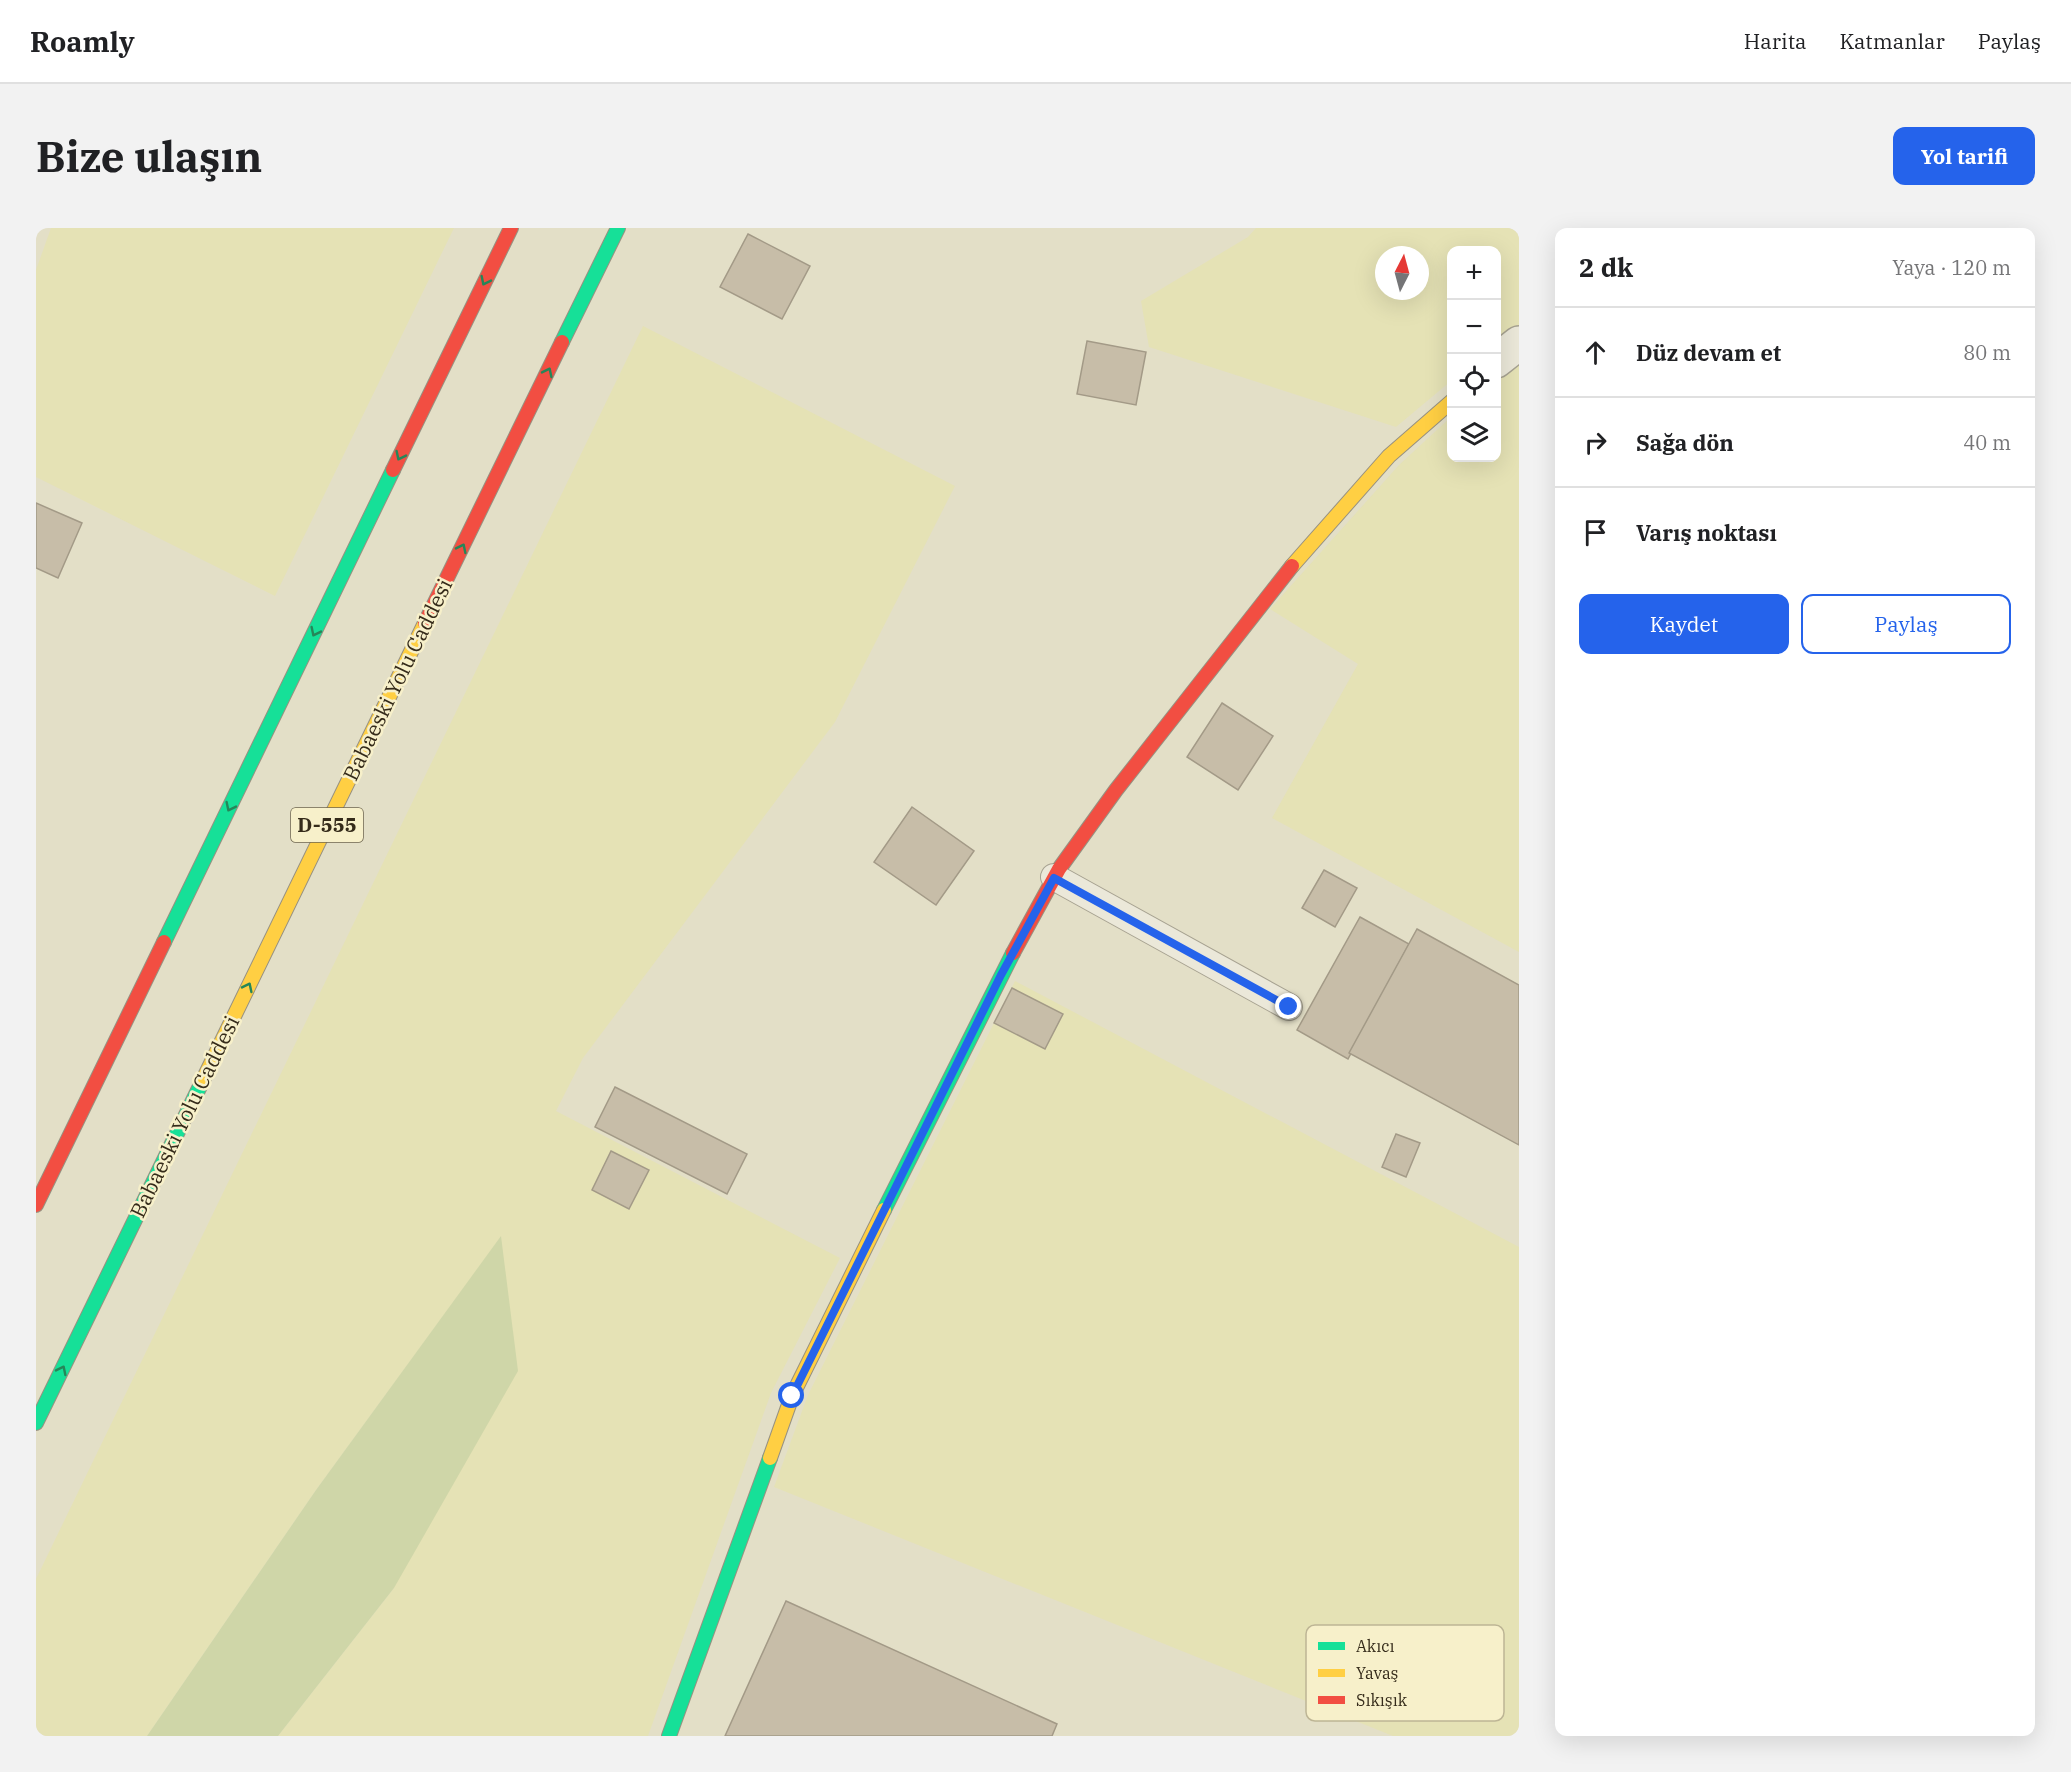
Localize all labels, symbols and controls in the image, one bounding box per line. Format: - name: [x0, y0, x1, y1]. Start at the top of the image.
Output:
- text: Roamly: [30, 23, 135, 60]
- text: Harita: [1744, 27, 1807, 55]
- text: Katmanlar: [1840, 27, 1945, 55]
- text: Paylaş: [1978, 27, 2041, 55]
- button: Yol tarifi: [1893, 127, 2035, 185]
- text: Bize ulaşın: [36, 129, 262, 184]
- north arrow: [1375, 246, 1429, 300]
- map controls: [1447, 246, 1501, 462]
- button: +: [1447, 246, 1501, 300]
- text: 2 dk: [1579, 250, 1633, 284]
- text: Yaya · 120 m: [1892, 254, 2011, 281]
- one-way arrow: [481, 274, 493, 285]
- button: −: [1447, 300, 1501, 354]
- icon: ahead: [1579, 336, 1612, 369]
- text: Düz devam et: [1636, 338, 1781, 367]
- text: 80 m: [1963, 339, 2011, 366]
- button: locate: [1447, 354, 1501, 408]
- one-way arrow: [540, 368, 552, 379]
- button: layers: [1447, 408, 1501, 462]
- icon: right: [1579, 426, 1612, 459]
- text: Sağa dön: [1636, 428, 1734, 457]
- text: 40 m: [1963, 429, 2011, 456]
- one-way arrow: [396, 450, 408, 461]
- icon: arrive: [1579, 516, 1612, 549]
- text: Varış noktası: [1636, 518, 1777, 547]
- one-way arrow: [455, 543, 467, 554]
- street label: Babaeski Yolu Caddesi: [336, 574, 458, 785]
- button: Kaydet: [1579, 594, 1789, 654]
- button: Paylaş: [1801, 594, 2011, 654]
- one-way arrow: [311, 625, 323, 636]
- one-way arrow: [225, 800, 237, 811]
- road number: D-555: [291, 808, 363, 842]
- one-way arrow: [241, 983, 253, 994]
- route end: [1275, 993, 1301, 1019]
- street label: Babaeski Yolu Caddesi: [123, 1011, 245, 1222]
- one-way arrow: [54, 1366, 66, 1377]
- route start: [778, 1382, 804, 1408]
- legend: [1306, 1625, 1504, 1721]
- text: Akıcı: [1356, 1636, 1395, 1656]
- text: Yavaş: [1356, 1663, 1398, 1683]
- text: Sıkışık: [1356, 1690, 1408, 1710]

